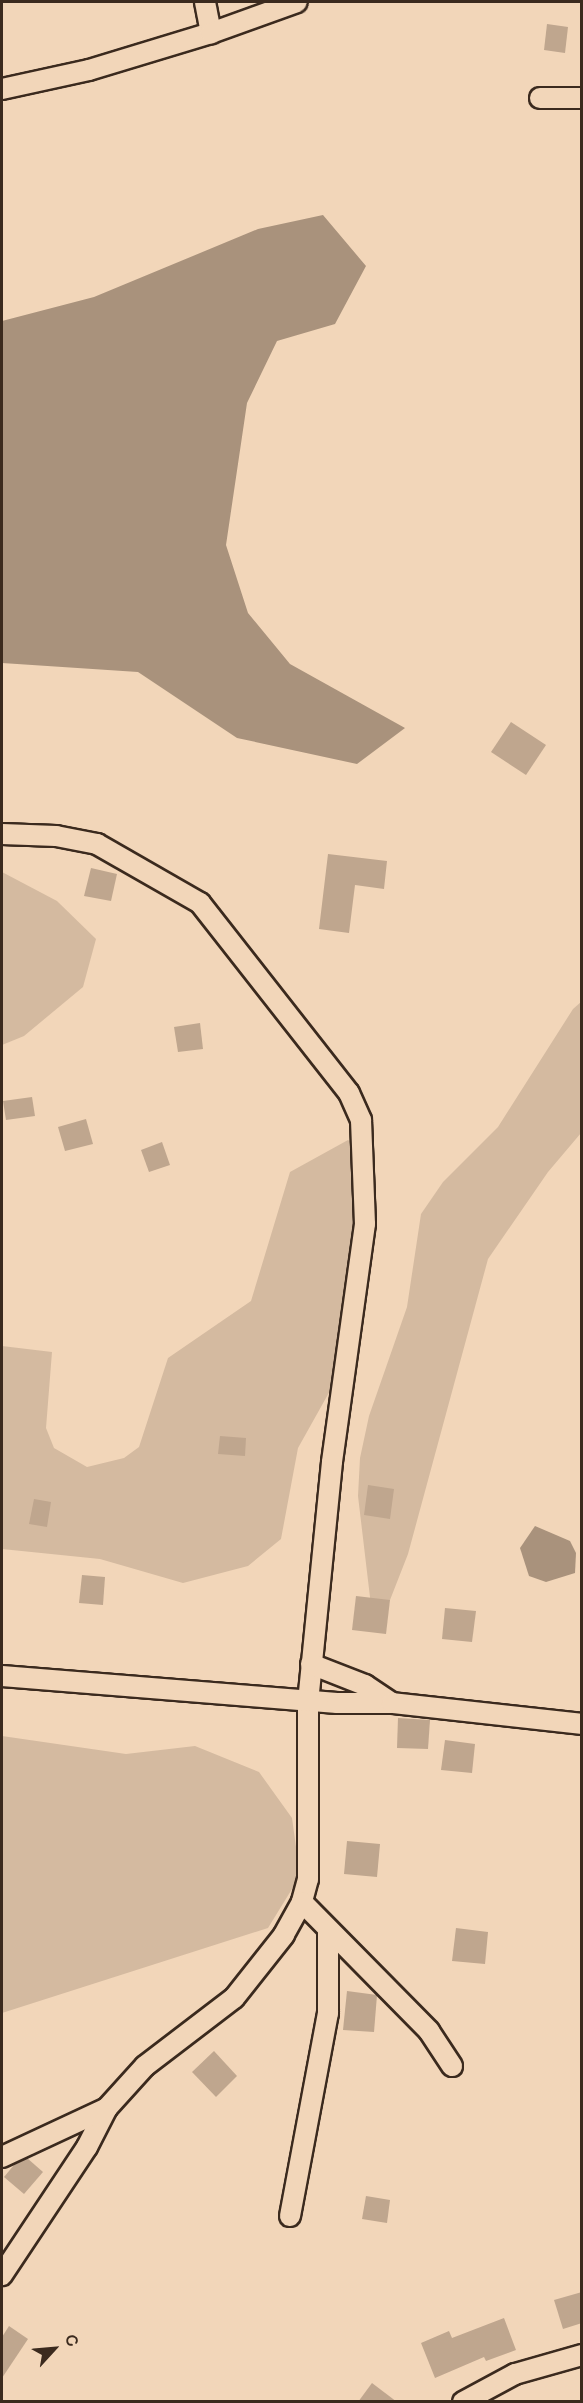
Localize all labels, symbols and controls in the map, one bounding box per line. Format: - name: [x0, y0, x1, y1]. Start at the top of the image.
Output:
- north arrow: [24, 2319, 84, 2379]
- text: С: [60, 2332, 82, 2350]

